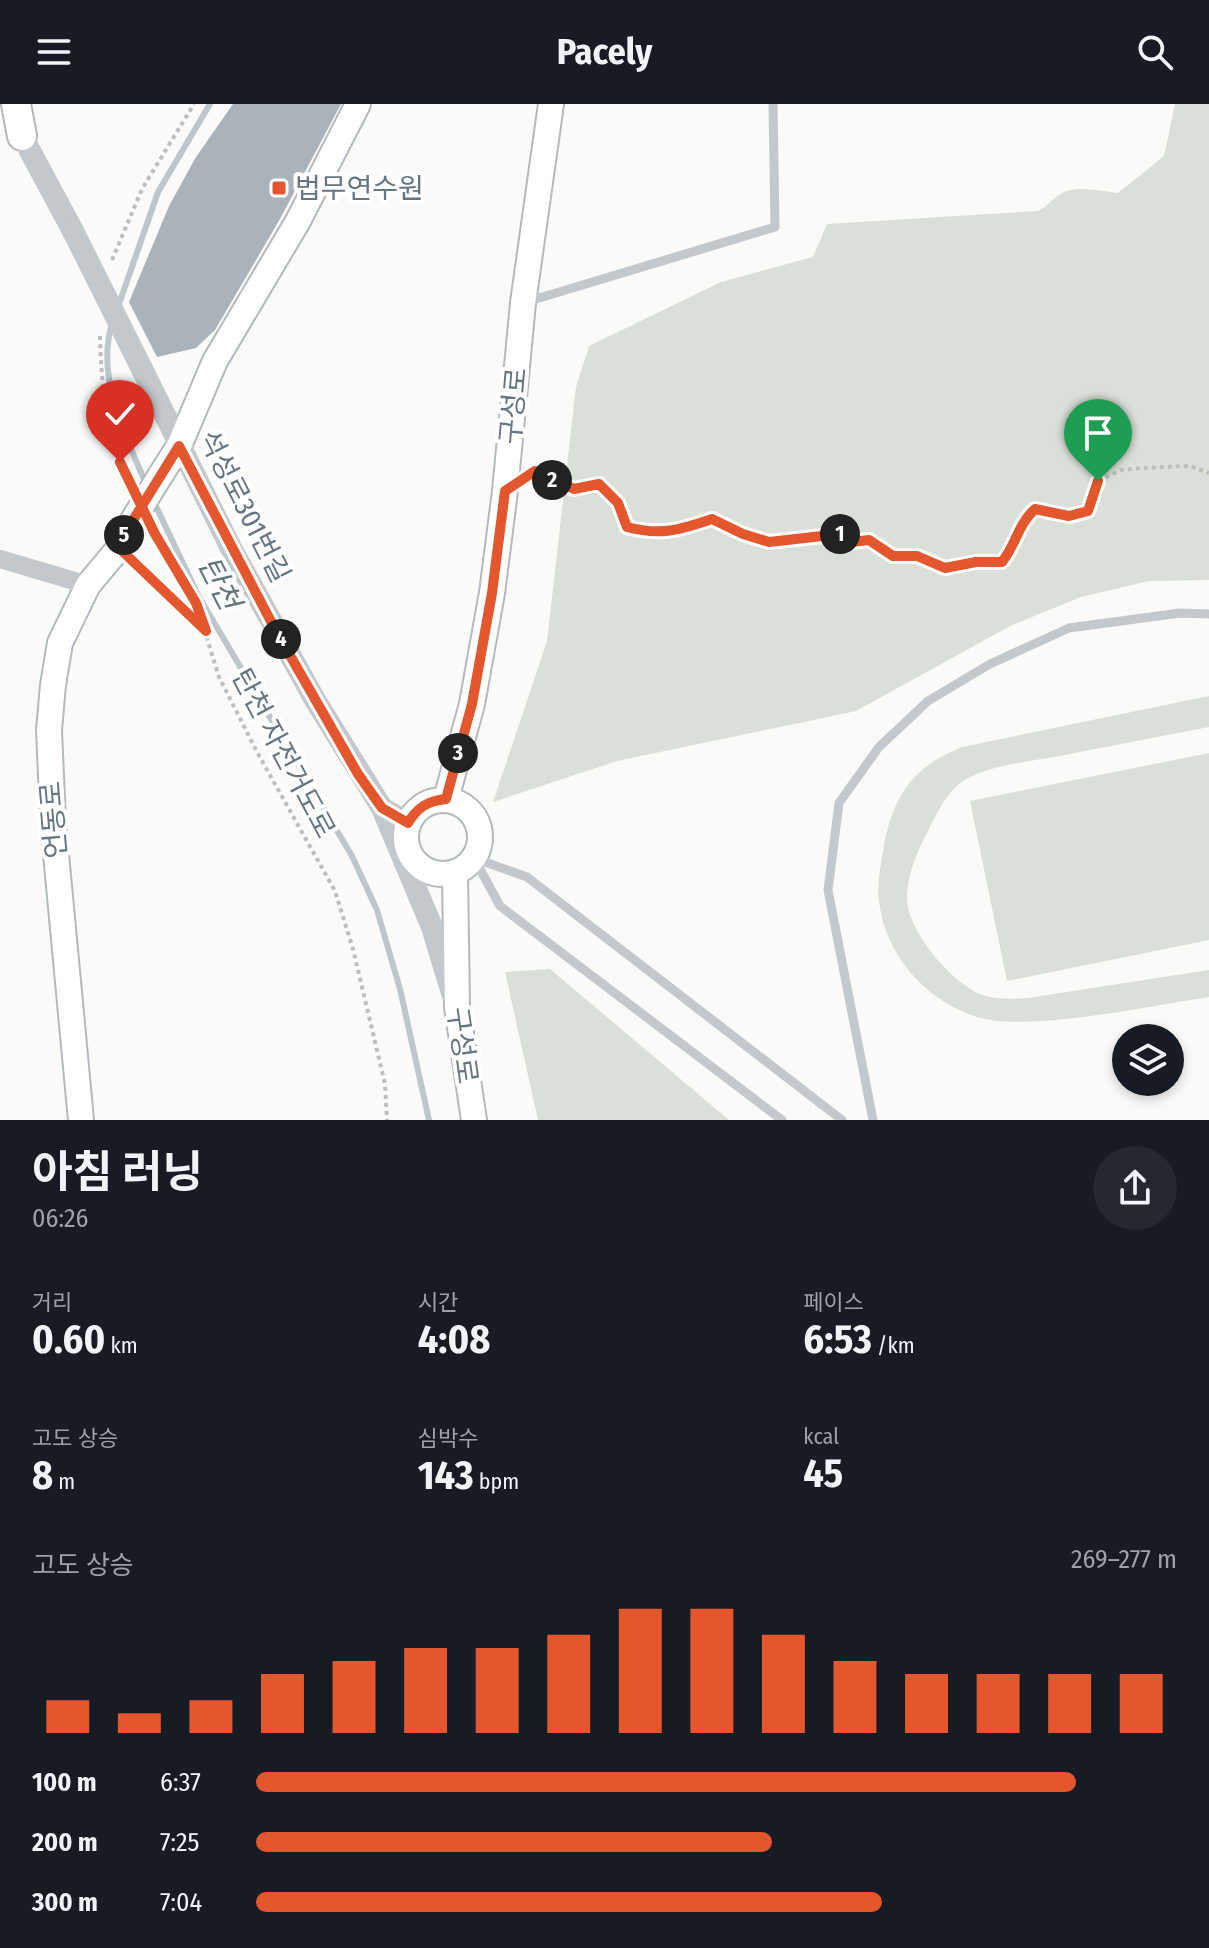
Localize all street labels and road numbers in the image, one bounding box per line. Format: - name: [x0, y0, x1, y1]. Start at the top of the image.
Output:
- street label: 구성로: [494, 366, 533, 446]
- street label: 석성로301번길: [192, 425, 297, 588]
- street label: 탄천 자전거도로: [225, 663, 342, 843]
- street label: 언동로: [34, 780, 73, 860]
- street label: 구성로: [441, 1005, 484, 1086]

